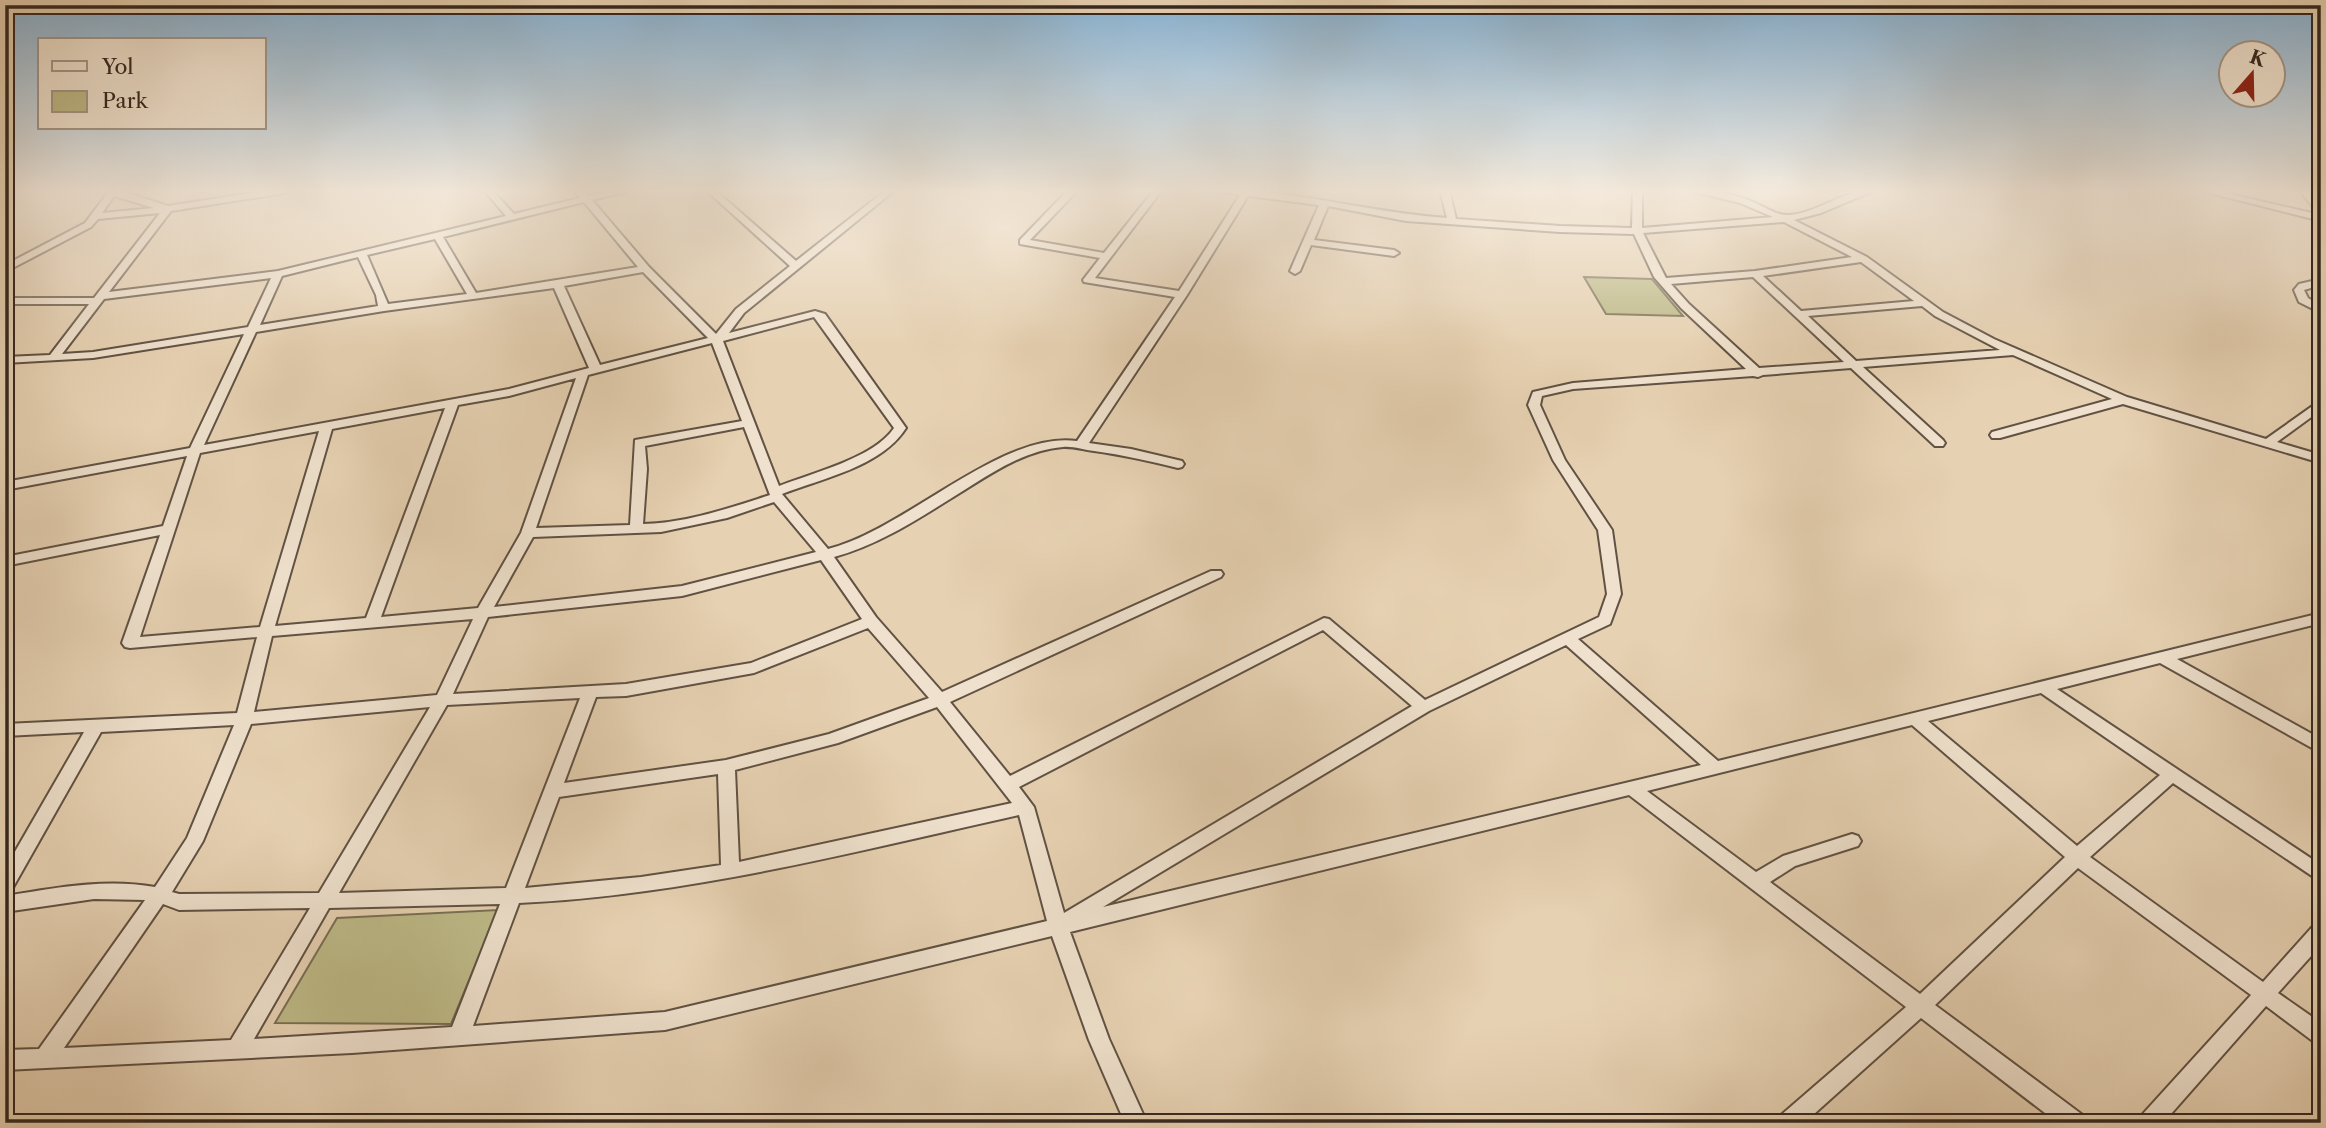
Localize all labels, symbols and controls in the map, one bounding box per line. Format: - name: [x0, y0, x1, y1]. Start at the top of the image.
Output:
- legend: [38, 38, 266, 130]
- north arrow: [2218, 38, 2288, 108]
- text: K: [2247, 45, 2269, 72]
- text: Yol: [101, 54, 134, 79]
- text: Park: [102, 88, 148, 113]

